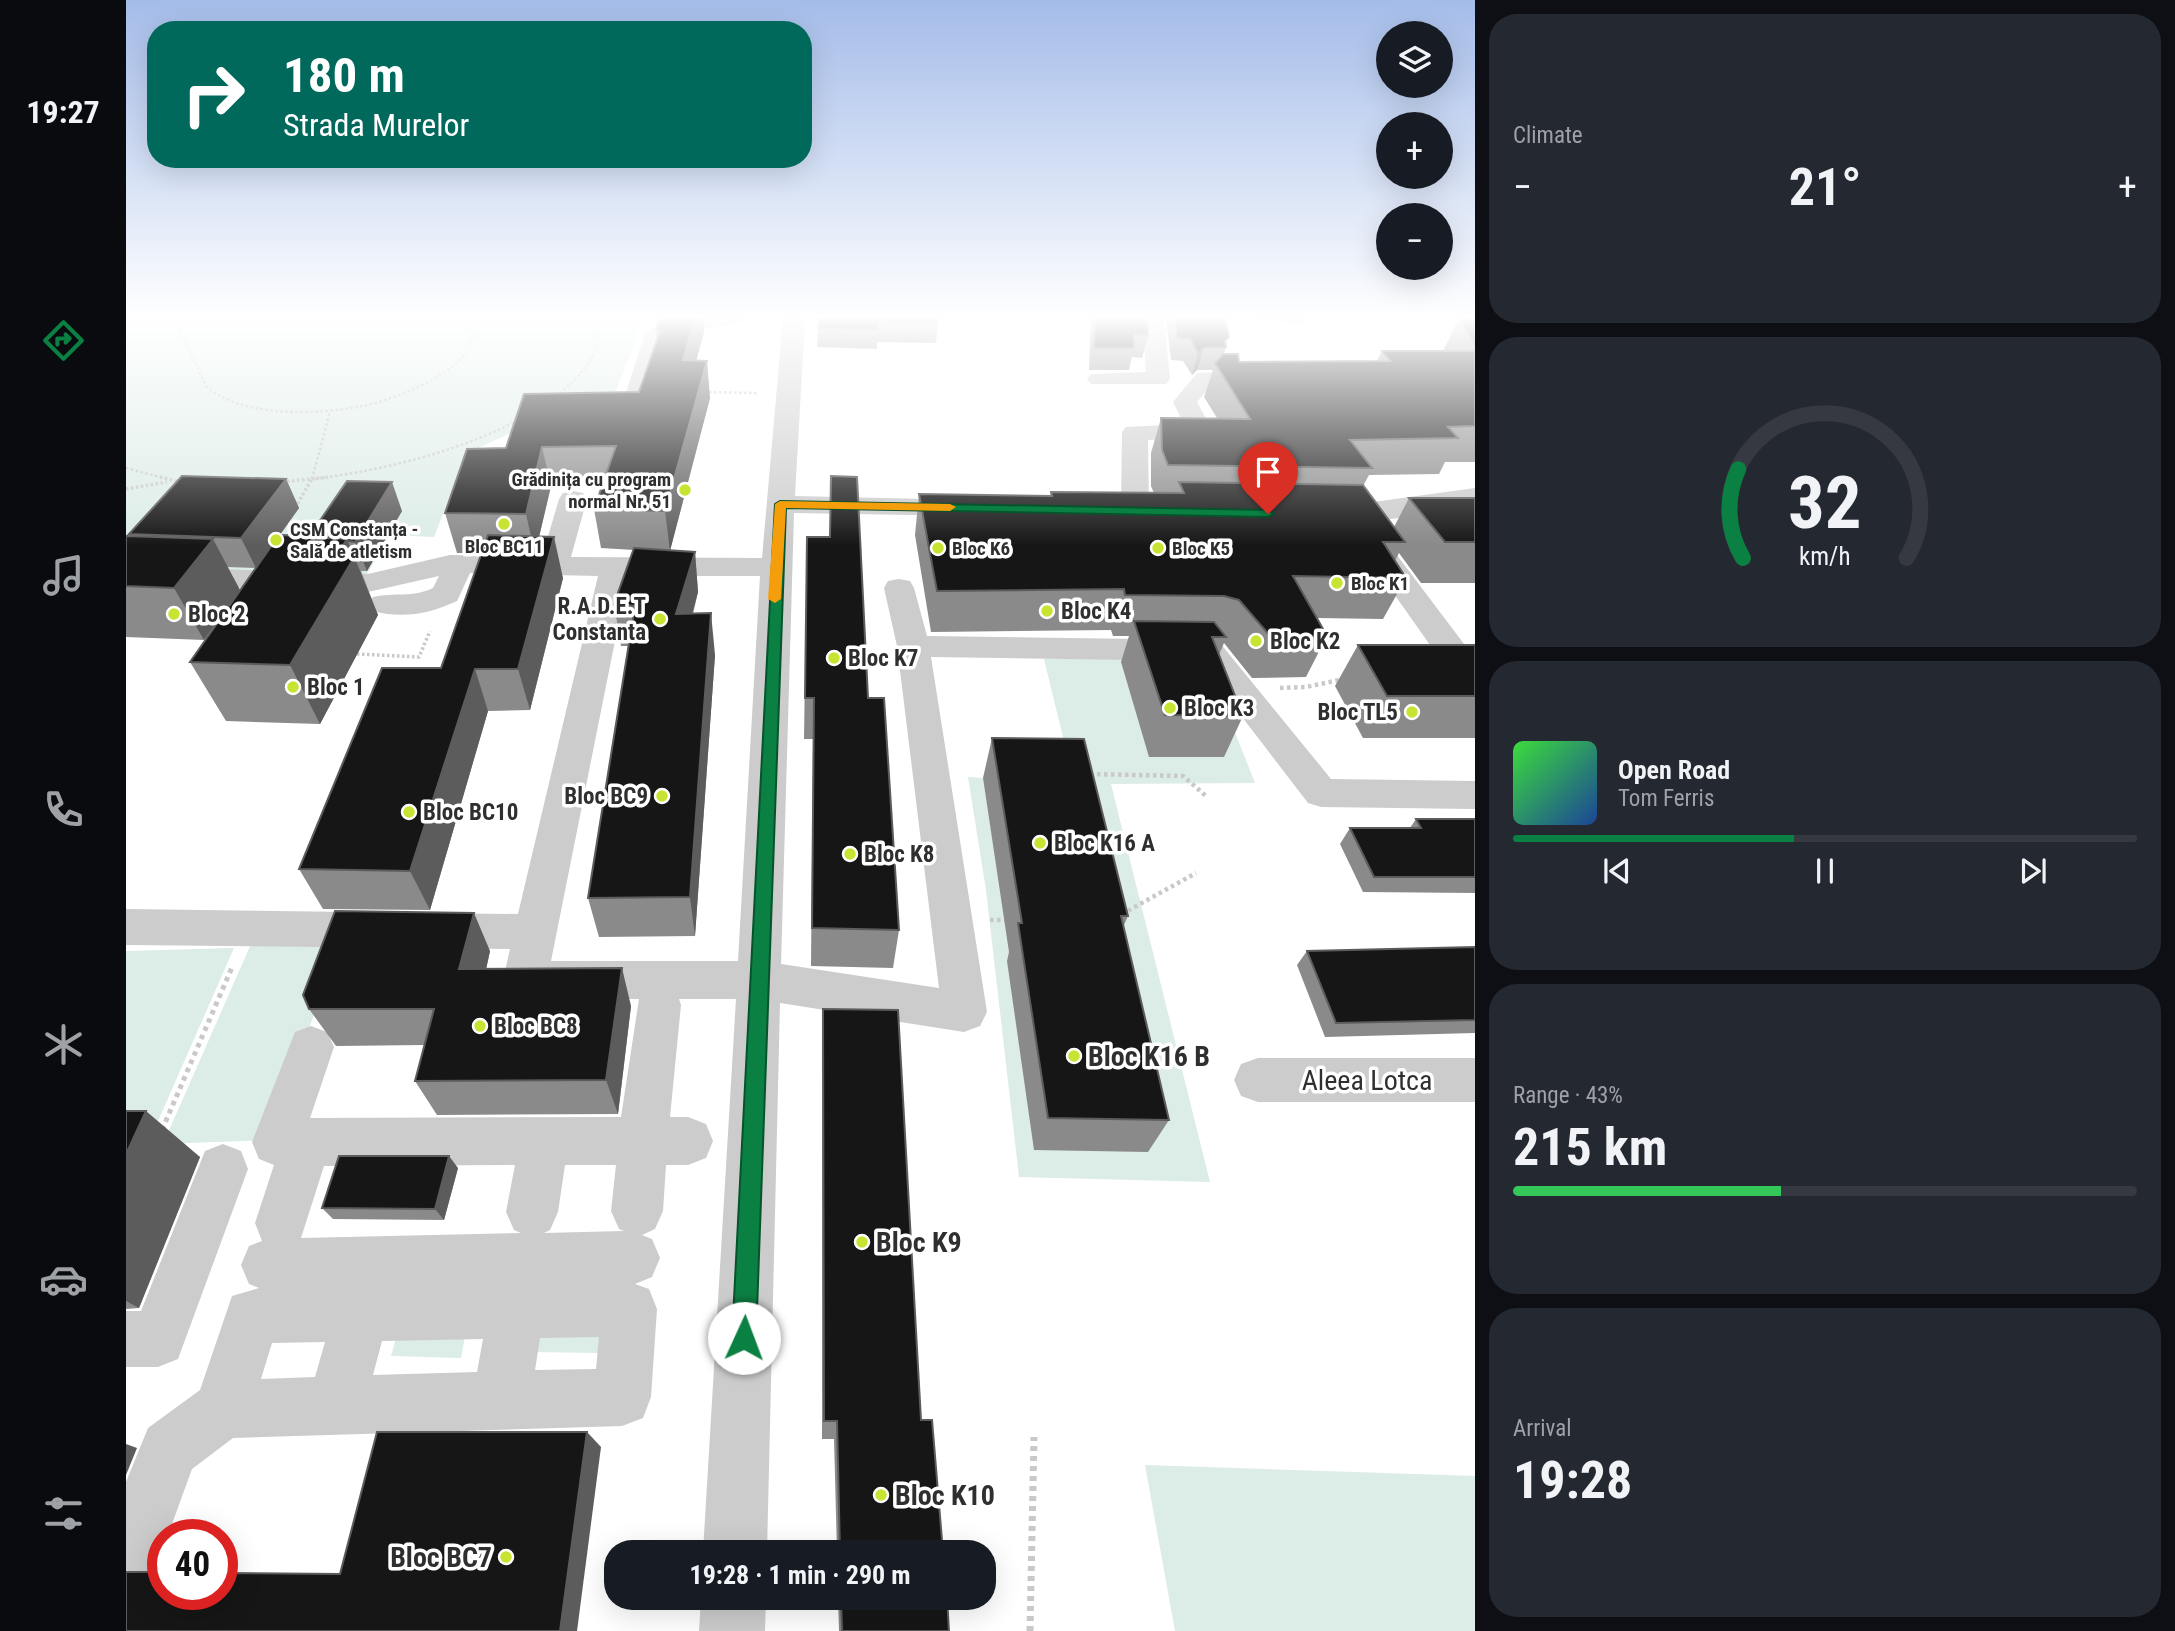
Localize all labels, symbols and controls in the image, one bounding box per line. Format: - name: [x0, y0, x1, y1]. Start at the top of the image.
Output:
- map controls: [1376, 21, 1453, 280]
- button: layers: [1376, 21, 1453, 98]
- text: 180 m: [283, 47, 405, 104]
- icon: right: [168, 49, 259, 140]
- text: 19:27: [26, 93, 100, 131]
- text: Strada Murelor: [283, 106, 469, 144]
- button: +: [1376, 112, 1453, 189]
- text: Climate: [1513, 122, 1583, 149]
- text: 21°: [1789, 157, 1861, 218]
- text: −: [1513, 165, 1532, 209]
- text: +: [2118, 165, 2137, 209]
- button: −: [1376, 203, 1453, 280]
- icon: directions: [39, 316, 88, 365]
- pin: [1238, 442, 1298, 514]
- icon: arrive: [1249, 453, 1287, 491]
- text: 32: [1788, 461, 1862, 547]
- place label: Grădinița cu program normal Nr. 51: [512, 468, 671, 513]
- marker: Grădinița cu program normal Nr. 51: [677, 482, 693, 498]
- marker: Bloc BC11: [496, 516, 512, 532]
- place label: CSM Constanța - Sală de atletism: [290, 518, 418, 563]
- marker: CSM Constanța - Sală de atletism: [268, 532, 284, 548]
- place label: Bloc BC11: [465, 535, 543, 558]
- place label: Bloc K6: [952, 537, 1010, 560]
- place label: Bloc K5: [1172, 537, 1230, 560]
- marker: Bloc K6: [930, 540, 946, 556]
- marker: Bloc K5: [1150, 540, 1166, 556]
- text: km/h: [1799, 542, 1851, 571]
- icon: music: [39, 551, 88, 600]
- place label: Bloc K1: [1351, 572, 1409, 595]
- marker: Bloc K1: [1329, 575, 1345, 591]
- place label: R.A.D.E.T Constanta: [553, 593, 646, 646]
- place label: Bloc K4: [1061, 598, 1131, 625]
- place label: Bloc 2: [188, 601, 246, 628]
- marker: Bloc K4: [1039, 603, 1055, 619]
- marker: Bloc 2: [166, 606, 182, 622]
- marker: R.A.D.E.T Constanta: [652, 611, 668, 627]
- place label: Bloc K2: [1270, 628, 1340, 655]
- marker: Bloc K2: [1248, 633, 1264, 649]
- place label: Bloc K7: [848, 645, 918, 672]
- marker: Bloc K7: [826, 650, 842, 666]
- place label: Bloc 1: [307, 674, 365, 701]
- marker: Bloc 1: [285, 679, 301, 695]
- place label: Bloc K3: [1184, 695, 1254, 722]
- place label: Bloc TL5: [1318, 699, 1398, 726]
- marker: Bloc K3: [1162, 700, 1178, 716]
- marker: Bloc TL5: [1404, 704, 1420, 720]
- text: Open Road: [1618, 755, 1730, 785]
- place label: Bloc BC9: [564, 783, 648, 810]
- icon: phone: [39, 785, 88, 834]
- text: Tom Ferris: [1618, 785, 1714, 812]
- marker: Bloc BC9: [654, 788, 670, 804]
- place label: Bloc BC10: [423, 799, 518, 826]
- marker: Bloc BC10: [401, 804, 417, 820]
- place label: Bloc K16 A: [1054, 830, 1155, 857]
- marker: Bloc K16 A: [1032, 835, 1048, 851]
- place label: Bloc K8: [864, 841, 934, 868]
- marker: Bloc K8: [842, 846, 858, 862]
- icon: previous: [1598, 852, 1636, 890]
- icon: pause: [1806, 852, 1844, 890]
- icon: next: [2014, 852, 2052, 890]
- place label: Bloc BC8: [494, 1013, 578, 1040]
- marker: Bloc BC8: [472, 1018, 488, 1034]
- icon: climate: [39, 1020, 88, 1069]
- place label: Bloc K16 B: [1088, 1040, 1210, 1073]
- marker: Bloc K16 B: [1066, 1048, 1082, 1064]
- street label: Aleea Lotca: [1302, 1064, 1432, 1097]
- text: Range · 43%: [1513, 1082, 1623, 1109]
- text: 215 km: [1513, 1117, 1667, 1178]
- place label: Bloc K9: [876, 1226, 962, 1259]
- marker: Bloc K9: [854, 1234, 870, 1250]
- icon: car: [39, 1255, 88, 1304]
- position arrow: [707, 1301, 781, 1375]
- text: Arrival: [1513, 1415, 1572, 1442]
- text: 19:28: [1513, 1450, 1632, 1511]
- place label: Bloc K10: [895, 1479, 995, 1512]
- marker: Bloc K10: [873, 1487, 889, 1503]
- icon: filters: [39, 1489, 88, 1538]
- speed limit sign: 40: [147, 1519, 238, 1610]
- place label: Bloc BC7: [390, 1541, 492, 1574]
- marker: Bloc BC7: [498, 1549, 514, 1565]
- text: 19:28 · 1 min · 290 m: [690, 1560, 910, 1590]

